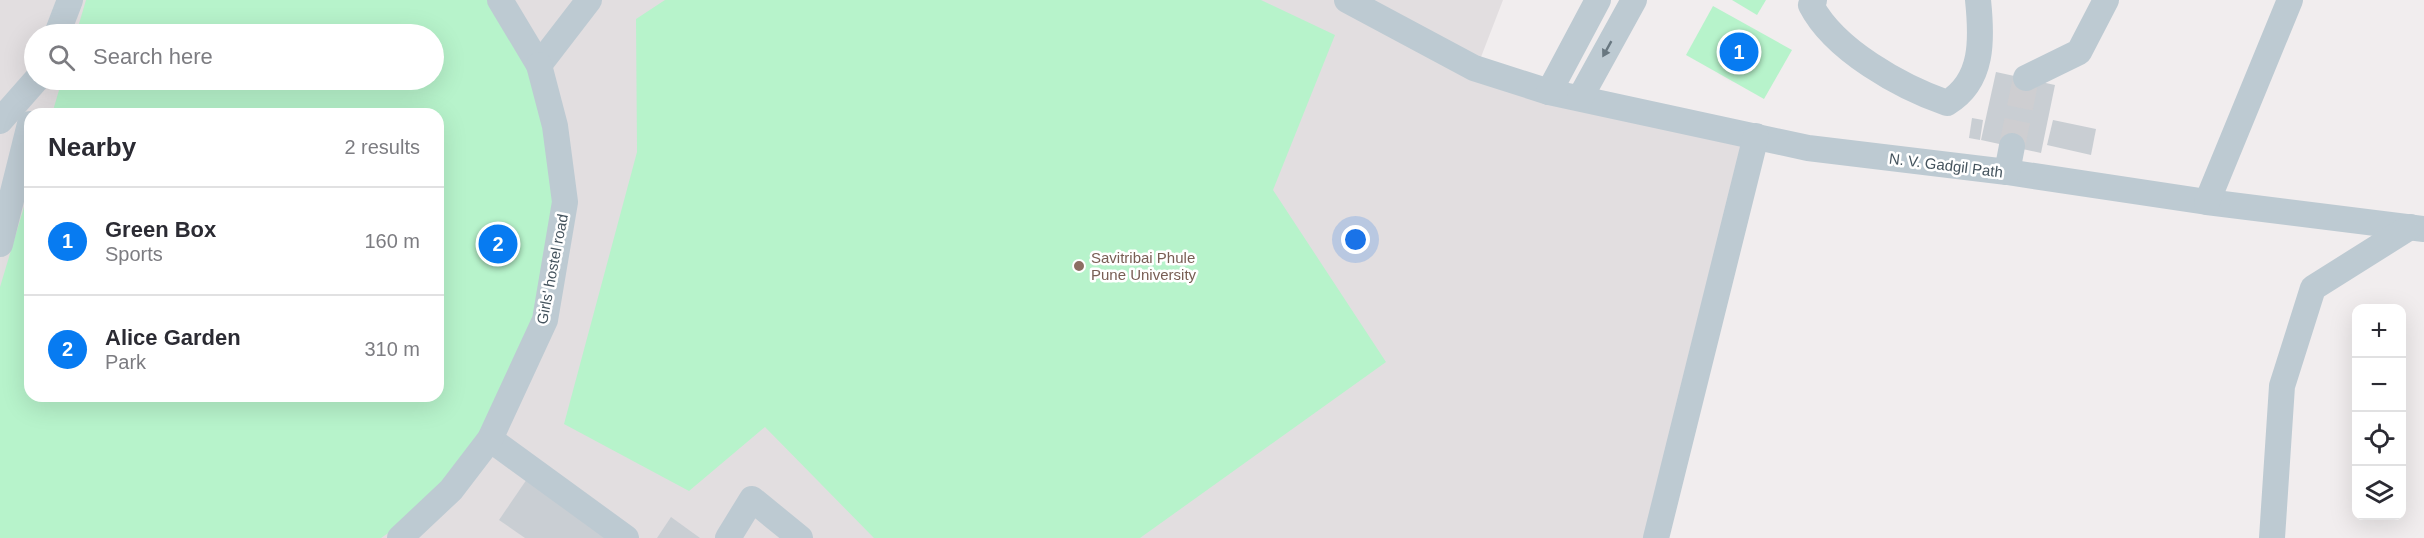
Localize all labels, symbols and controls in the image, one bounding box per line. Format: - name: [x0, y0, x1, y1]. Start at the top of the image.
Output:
- search box: [24, 24, 444, 90]
- pin: 1: [1720, 29, 1758, 74]
- icon: search: [45, 41, 78, 74]
- one-way arrow: [1602, 41, 1612, 58]
- text: Search here: [93, 44, 213, 69]
- text: Nearby: [48, 132, 136, 162]
- text: 2 results: [344, 136, 420, 158]
- street label: N. V. Gadgil Path: [1888, 150, 2004, 180]
- street label: Girls' hostel road: [533, 212, 571, 326]
- text: Green Box: [105, 217, 216, 242]
- pin: 2: [478, 222, 518, 266]
- your location: [1341, 225, 1370, 254]
- text: 1: [62, 230, 73, 252]
- text: 160 m: [364, 230, 420, 252]
- text: Sports: [105, 243, 163, 265]
- place label: Savitribai Phule Pune University: [1091, 249, 1197, 283]
- marker: Savitribai Phule Pune University: [1072, 259, 1086, 273]
- map controls: [2352, 304, 2406, 520]
- button: +: [2352, 304, 2406, 358]
- text: Alice Garden: [105, 325, 241, 350]
- text: 2: [62, 338, 73, 360]
- text: 310 m: [364, 338, 420, 360]
- text: Park: [105, 351, 146, 373]
- button: −: [2352, 358, 2406, 412]
- button: locate: [2352, 412, 2406, 466]
- button: layers: [2352, 466, 2406, 520]

